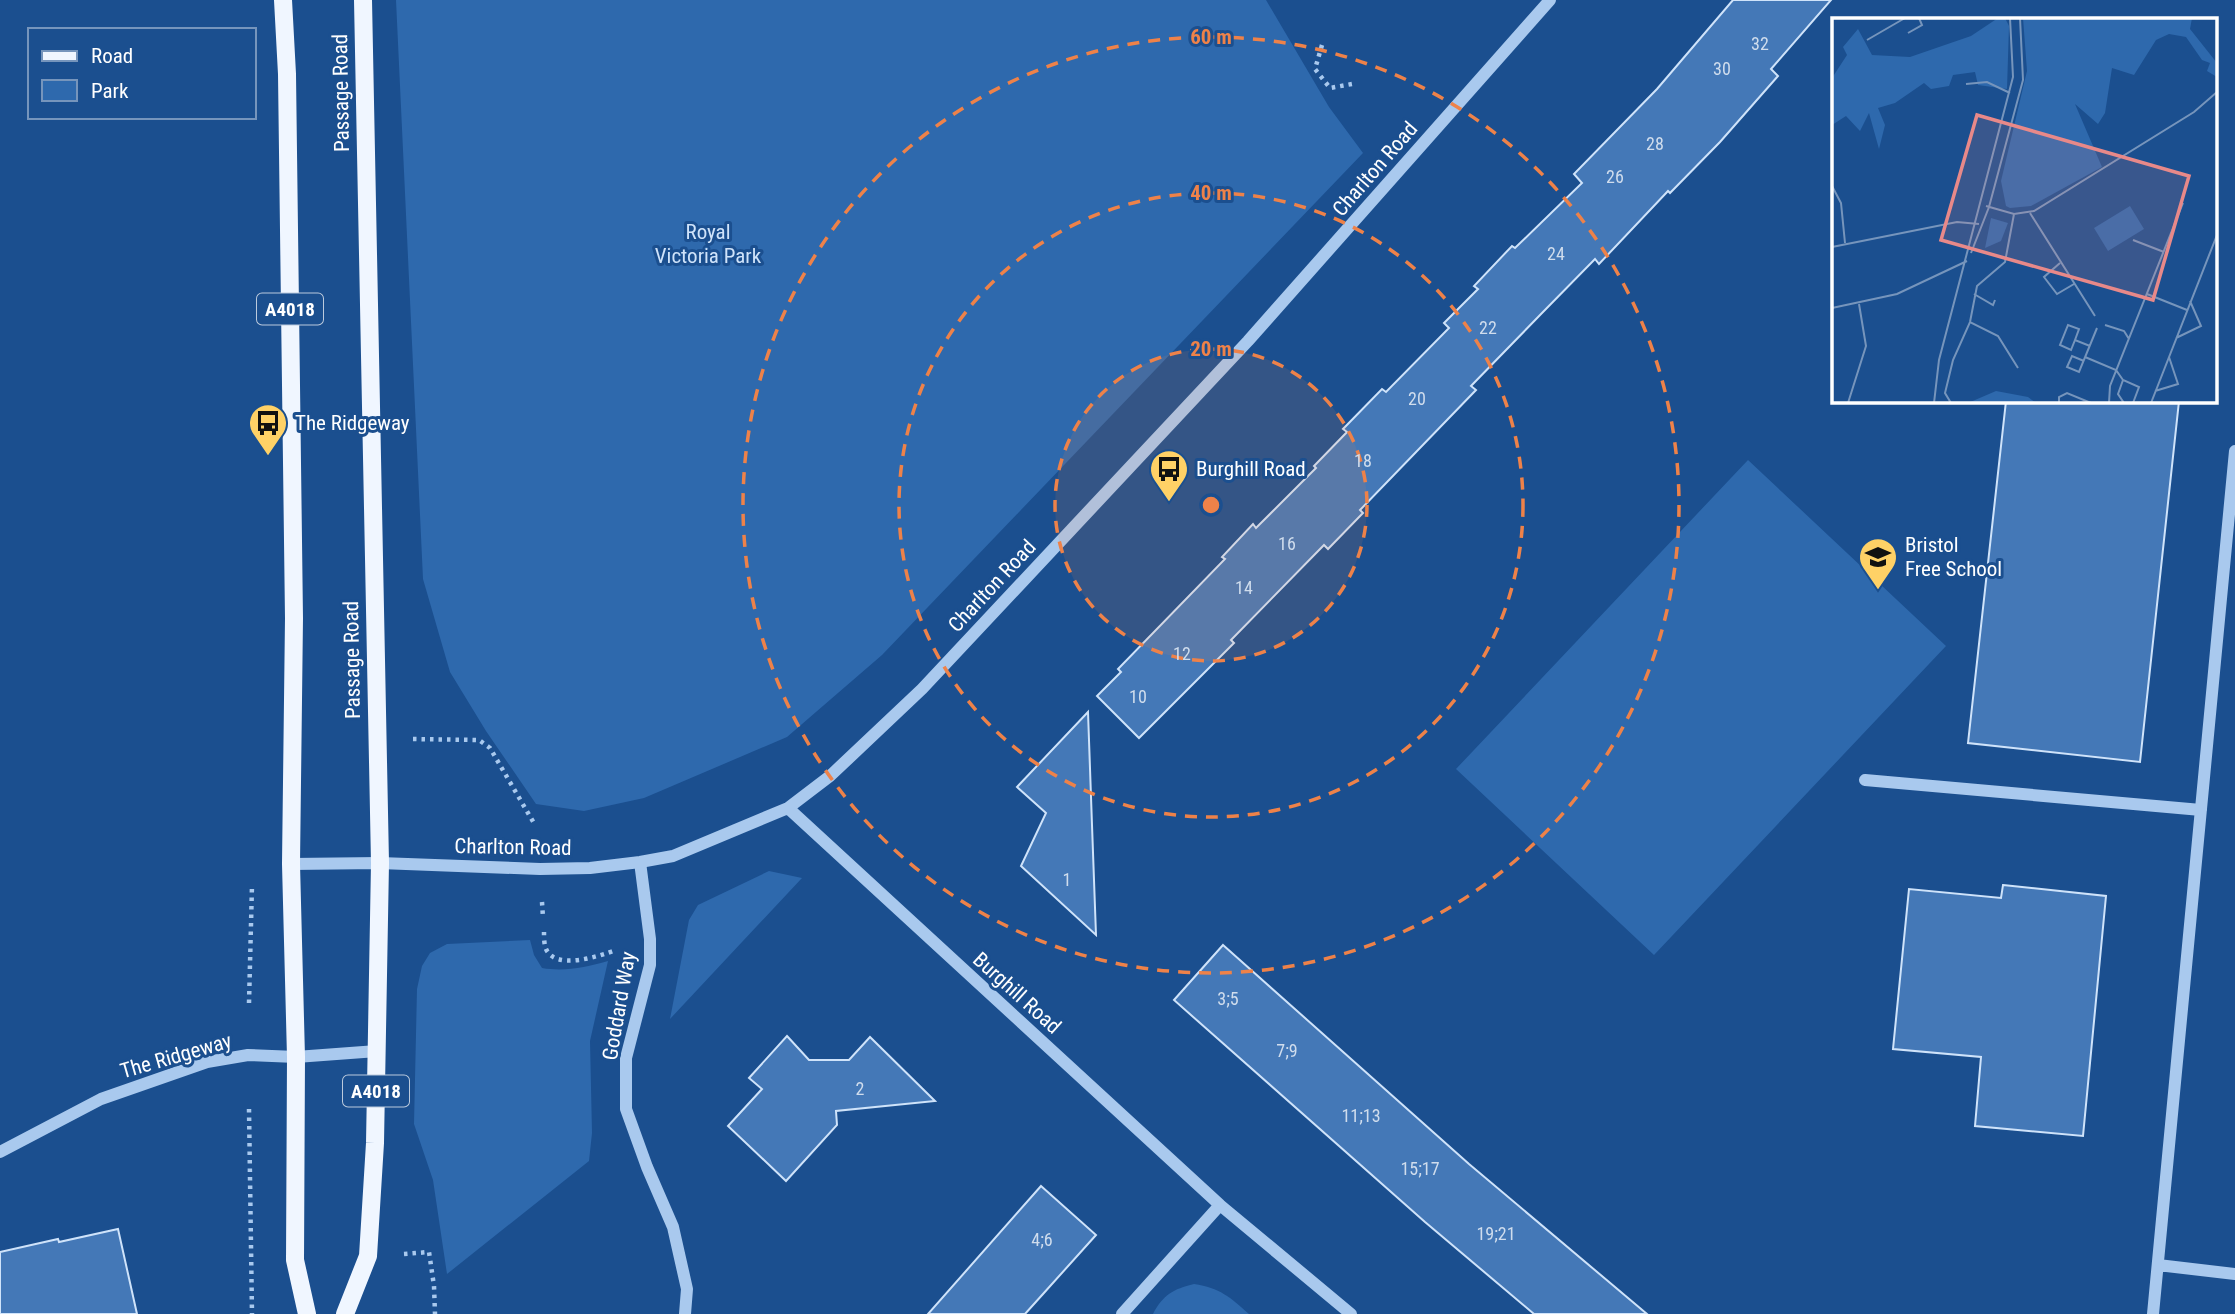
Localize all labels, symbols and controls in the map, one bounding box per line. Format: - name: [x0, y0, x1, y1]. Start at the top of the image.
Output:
- inset map: [1832, 18, 2218, 402]
- text: 60 m: [1190, 25, 1232, 49]
- legend: [28, 28, 256, 119]
- house number: 32: [1751, 33, 1769, 54]
- street label: Passage Road: [328, 34, 354, 152]
- text: Road: [91, 44, 133, 68]
- house number: 30: [1713, 58, 1731, 79]
- text: Park: [91, 79, 129, 103]
- street label: Charlton Road: [1328, 117, 1422, 221]
- house number: 28: [1646, 133, 1664, 154]
- house number: 26: [1606, 166, 1624, 187]
- text: 40 m: [1190, 181, 1232, 205]
- park label: Royal Victoria Park: [655, 220, 762, 268]
- house number: 24: [1547, 243, 1565, 264]
- road number: A4018: [257, 294, 323, 324]
- house number: 22: [1479, 317, 1497, 338]
- text: 20 m: [1190, 337, 1232, 361]
- house number: 20: [1408, 388, 1426, 409]
- bus stop icon: The Ridgeway: [247, 402, 289, 457]
- place label: The Ridgeway: [295, 411, 410, 435]
- bus stop icon: Burghill Road: [1148, 448, 1190, 503]
- house number: 18: [1354, 450, 1372, 471]
- place label: Burghill Road: [1196, 457, 1306, 481]
- centre of rings: [1199, 493, 1223, 517]
- house number: 16: [1278, 533, 1296, 554]
- place label: Bristol Free School: [1905, 533, 2002, 581]
- street label: Charlton Road: [943, 535, 1041, 637]
- school or university icon: Bristol Free School: [1857, 536, 1899, 591]
- house number: 14: [1235, 577, 1253, 598]
- street label: Passage Road: [339, 601, 365, 719]
- house number: 12: [1173, 643, 1191, 664]
- house number: 10: [1129, 686, 1147, 707]
- street label: Charlton Road: [454, 834, 572, 860]
- house number: 1: [1063, 869, 1071, 890]
- street label: Burghill Road: [968, 947, 1066, 1039]
- street label: Goddard Way: [598, 950, 640, 1062]
- house number: 3;5: [1217, 988, 1239, 1009]
- street label: The Ridgeway: [118, 1029, 235, 1083]
- house number: 7;9: [1276, 1040, 1298, 1061]
- road number: A4018: [343, 1076, 409, 1106]
- house number: 2: [856, 1078, 865, 1099]
- house number: 11;13: [1341, 1105, 1381, 1126]
- house number: 15;17: [1400, 1158, 1440, 1179]
- house number: 19;21: [1476, 1223, 1516, 1244]
- house number: 4;6: [1031, 1229, 1053, 1250]

